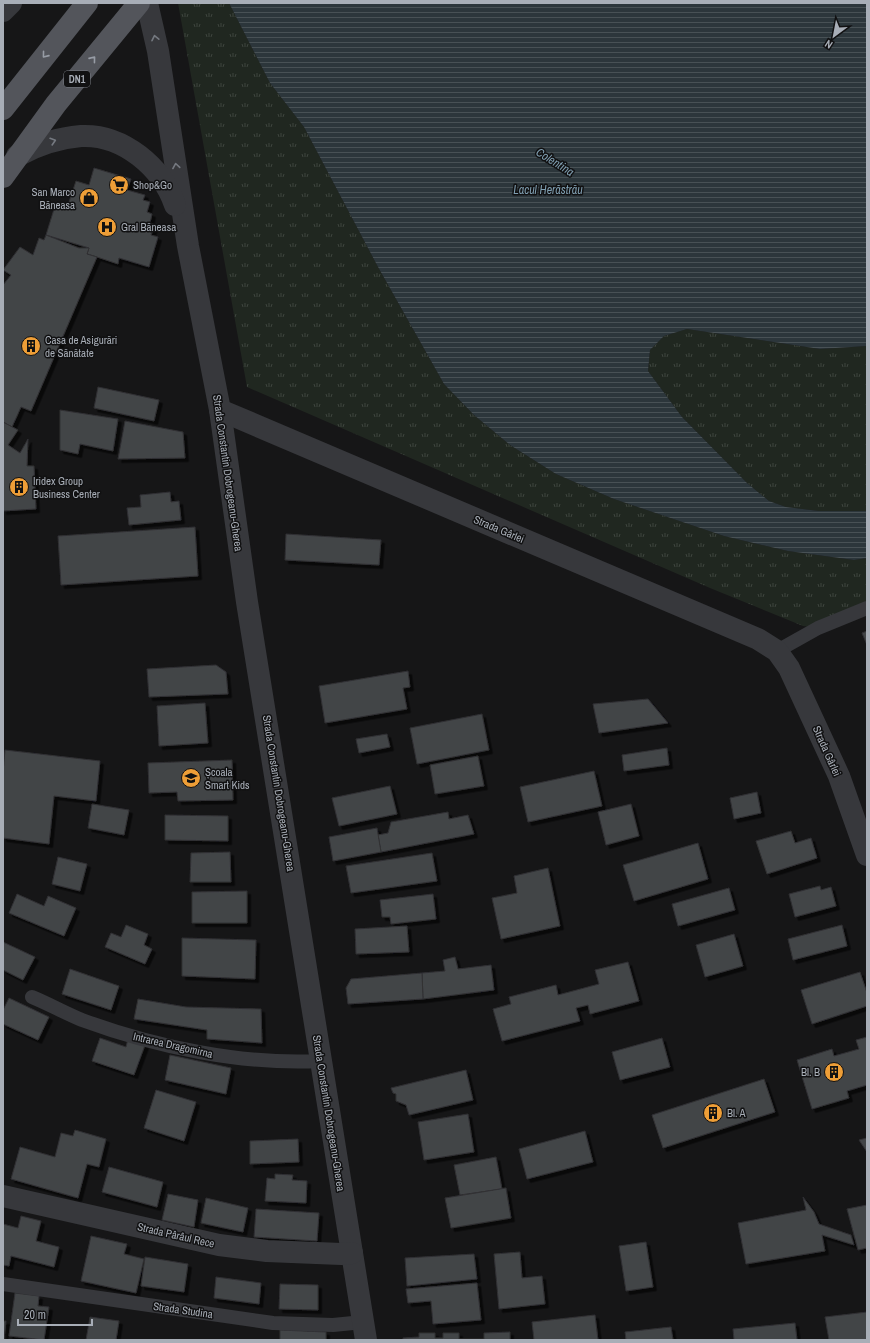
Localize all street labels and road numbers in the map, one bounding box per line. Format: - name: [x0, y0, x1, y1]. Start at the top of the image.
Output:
- road number: DN1: [64, 71, 90, 87]
- street label: Strada Constantin Dobrogeanu-Gherea: [210, 394, 246, 552]
- street label: Strada Gârlei: [472, 512, 526, 546]
- street label: Strada Constantin Dobrogeanu-Gherea: [260, 714, 298, 872]
- street label: Strada Gârlei: [810, 724, 844, 778]
- street label: Intrarea Dragomirna: [132, 1029, 214, 1061]
- street label: Strada Constantin Dobrogeanu-Gherea: [310, 1034, 348, 1192]
- street label: Strada Pârâul Rece: [136, 1219, 216, 1251]
- street label: Strada Studina: [152, 1299, 214, 1321]

